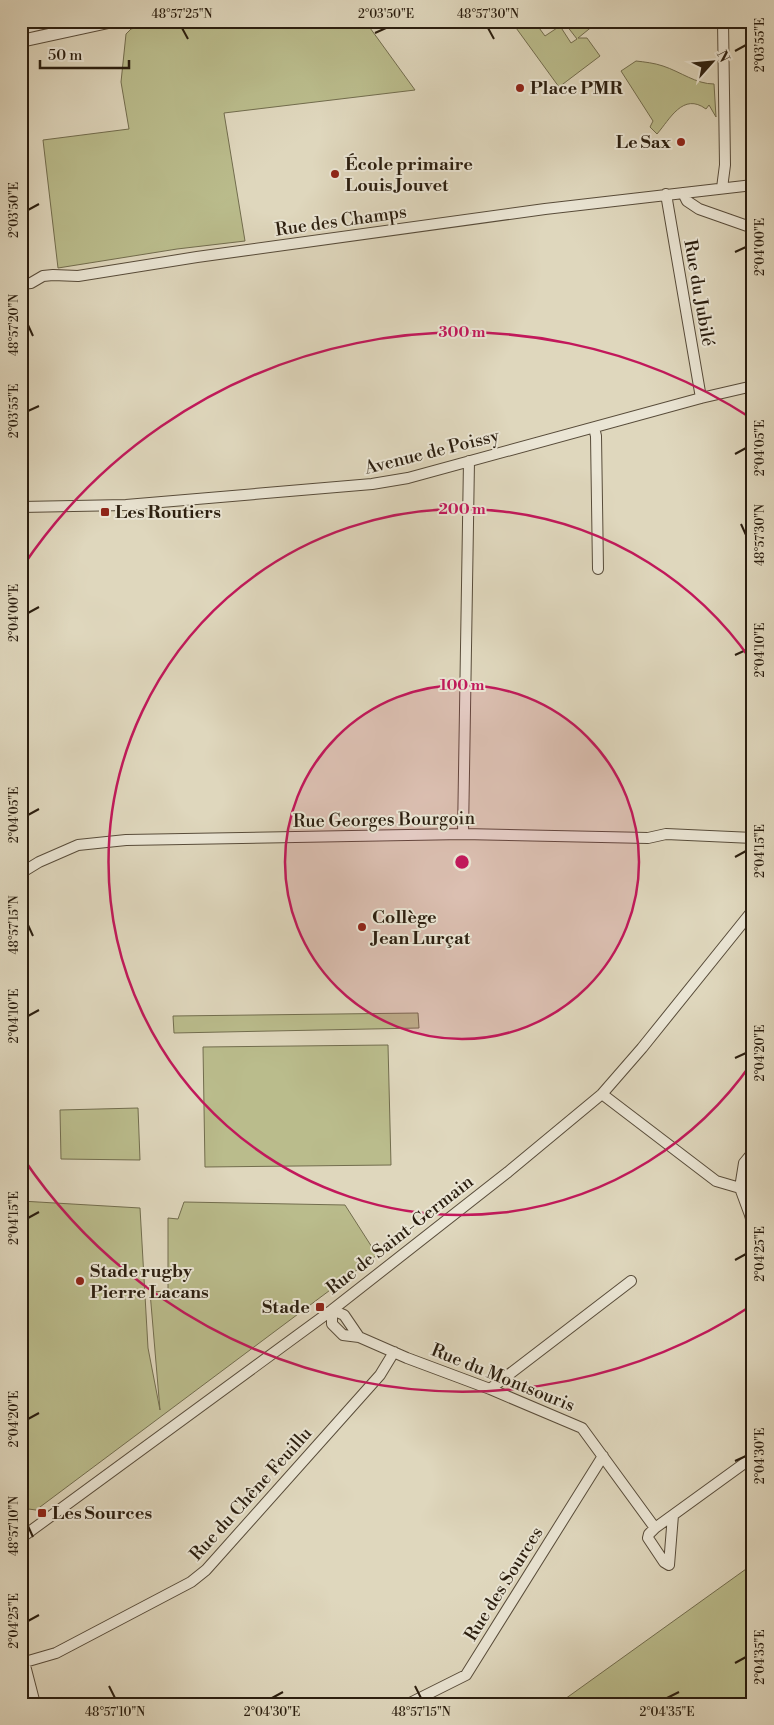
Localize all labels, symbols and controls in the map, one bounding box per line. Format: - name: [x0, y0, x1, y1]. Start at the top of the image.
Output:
- text: 48°57'25"N: [152, 7, 213, 22]
- text: 2°03'50"E: [358, 7, 414, 22]
- text: 48°57'30"N: [457, 7, 519, 22]
- text: 2°03'55"E: [753, 18, 768, 72]
- scale bar: [40, 38, 129, 70]
- north arrow: [686, 38, 736, 88]
- text: 50 m: [48, 46, 82, 65]
- text: N: [712, 48, 733, 66]
- place label: Place PMR: [530, 77, 623, 100]
- marker: Place PMR: [514, 82, 526, 94]
- place label: Le Sax: [616, 131, 672, 154]
- marker: Le Sax: [675, 136, 687, 148]
- place label: École primaire Louis Jouvet: [345, 153, 473, 197]
- marker: École primaire Louis Jouvet: [329, 168, 341, 180]
- text: 2°03'50"E: [7, 182, 22, 238]
- street label: Rue des Champs: [274, 200, 408, 242]
- text: 2°04'00"E: [753, 218, 768, 276]
- street label: Rue du Jubilé: [678, 238, 720, 348]
- text: 48°57'20"N: [7, 294, 22, 356]
- text: 300 m: [439, 323, 486, 342]
- text: 2°03'55"E: [7, 384, 22, 438]
- text: 2°04'05"E: [753, 420, 768, 476]
- street label: Avenue de Poissy: [361, 424, 502, 480]
- text: 200 m: [438, 500, 486, 519]
- place label: Les Routiers: [115, 501, 221, 524]
- text: 48°57'30"N: [753, 504, 768, 566]
- marker: Les Routiers: [99, 506, 111, 518]
- text: 2°04'00"E: [7, 584, 22, 642]
- text: 2°04'10"E: [753, 623, 768, 677]
- text: 100 m: [440, 676, 485, 695]
- text: 2°04'05"E: [7, 787, 22, 843]
- street label: Rue Georges Bourgoin: [293, 807, 476, 833]
- text: 2°04'15"E: [753, 824, 768, 878]
- centre of rings: [453, 853, 471, 871]
- text: 48°57'15"N: [7, 895, 22, 955]
- place label: Collège Jean Lurçat: [369, 906, 471, 950]
- marker: Collège Jean Lurçat: [356, 921, 368, 933]
- text: 2°04'10"E: [7, 989, 22, 1043]
- text: 2°04'20"E: [753, 1025, 768, 1081]
- street label: Rue de Saint-Germain: [322, 1170, 478, 1300]
- text: 2°04'15"E: [7, 1191, 22, 1245]
- text: 2°04'25"E: [753, 1226, 768, 1282]
- place label: Stade rugby Pierre Lacans: [90, 1260, 209, 1304]
- marker: Stade rugby Pierre Lacans: [74, 1275, 86, 1287]
- place label: Stade: [262, 1296, 310, 1319]
- marker: Stade: [314, 1301, 326, 1313]
- street label: Rue du Montsouris: [428, 1339, 578, 1417]
- text: 2°04'20"E: [7, 1391, 22, 1447]
- street label: Rue du Chêne Feuillu: [185, 1422, 318, 1566]
- text: 2°04'30"E: [753, 1428, 768, 1484]
- text: 48°57'10"N: [7, 1496, 22, 1556]
- place label: Les Sources: [52, 1502, 152, 1525]
- marker: Les Sources: [36, 1507, 48, 1519]
- street label: Rue des Sources: [460, 1522, 548, 1646]
- text: 2°04'25"E: [7, 1593, 22, 1649]
- text: 2°04'35"E: [753, 1629, 768, 1685]
- text: 48°57'10"N: [85, 1705, 145, 1720]
- text: 2°04'30"E: [244, 1705, 300, 1720]
- text: 48°57'15"N: [391, 1705, 451, 1720]
- text: 2°04'35"E: [639, 1705, 695, 1720]

